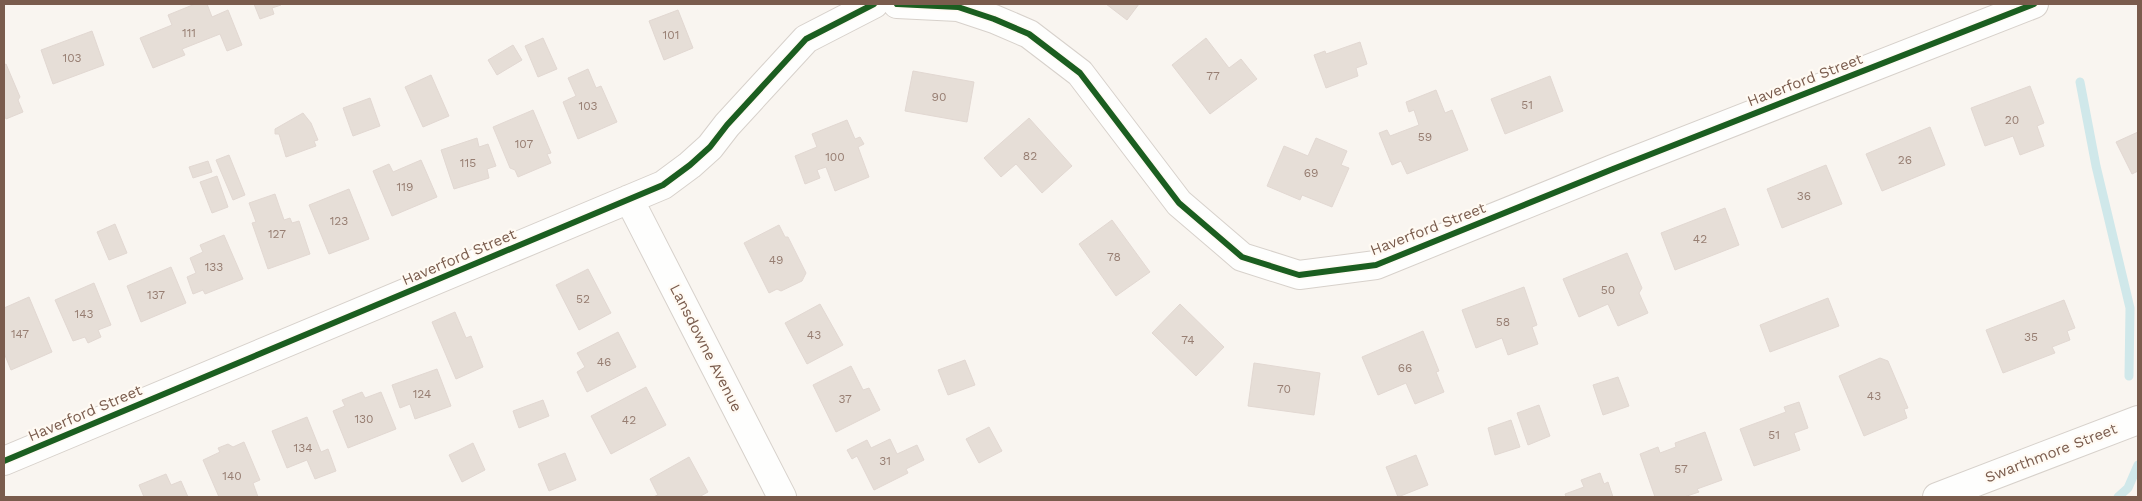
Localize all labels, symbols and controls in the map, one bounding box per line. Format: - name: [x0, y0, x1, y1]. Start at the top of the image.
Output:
- house number: 111: [182, 26, 196, 40]
- house number: 101: [663, 28, 679, 42]
- street label: Haverford Street: [1745, 49, 1866, 110]
- house number: 103: [63, 51, 81, 65]
- house number: 77: [1206, 69, 1220, 83]
- house number: 90: [932, 90, 946, 104]
- house number: 51: [1521, 98, 1533, 112]
- house number: 103: [579, 99, 597, 113]
- house number: 20: [2005, 113, 2019, 127]
- house number: 59: [1418, 130, 1432, 144]
- house number: 107: [515, 137, 534, 151]
- house number: 82: [1023, 149, 1037, 163]
- house number: 100: [825, 150, 845, 164]
- house number: 26: [1898, 153, 1912, 167]
- house number: 115: [460, 156, 476, 170]
- house number: 69: [1304, 166, 1318, 180]
- house number: 119: [397, 180, 413, 194]
- house number: 36: [1797, 189, 1811, 203]
- street label: Haverford Street: [1368, 198, 1489, 259]
- house number: 123: [330, 214, 348, 228]
- street label: Haverford Street: [399, 225, 519, 289]
- house number: 127: [268, 227, 286, 241]
- house number: 42: [1693, 232, 1707, 246]
- house number: 78: [1107, 250, 1121, 264]
- house number: 49: [769, 253, 783, 267]
- house number: 133: [205, 260, 223, 274]
- street label: Lansdowne Avenue: [666, 281, 746, 415]
- house number: 50: [1601, 283, 1615, 297]
- house number: 137: [147, 288, 165, 302]
- house number: 52: [576, 292, 590, 306]
- house number: 143: [74, 307, 94, 321]
- house number: 58: [1496, 315, 1510, 329]
- house number: 147: [11, 327, 29, 341]
- house number: 43: [807, 328, 821, 342]
- house number: 35: [2024, 330, 2038, 344]
- house number: 74: [1181, 333, 1195, 347]
- house number: 46: [597, 355, 611, 369]
- house number: 66: [1398, 361, 1412, 375]
- street label: Haverford Street: [25, 381, 145, 445]
- house number: 70: [1277, 382, 1291, 396]
- house number: 124: [413, 387, 431, 401]
- house number: 43: [1867, 389, 1881, 403]
- house number: 37: [838, 392, 852, 406]
- house number: 130: [354, 412, 374, 426]
- house number: 42: [622, 413, 636, 427]
- street label: Swarthmore Street: [1983, 419, 2120, 486]
- house number: 51: [1768, 428, 1780, 442]
- house number: 134: [293, 441, 313, 455]
- house number: 31: [879, 454, 891, 468]
- house number: 57: [1674, 462, 1688, 476]
- house number: 140: [222, 469, 242, 483]

